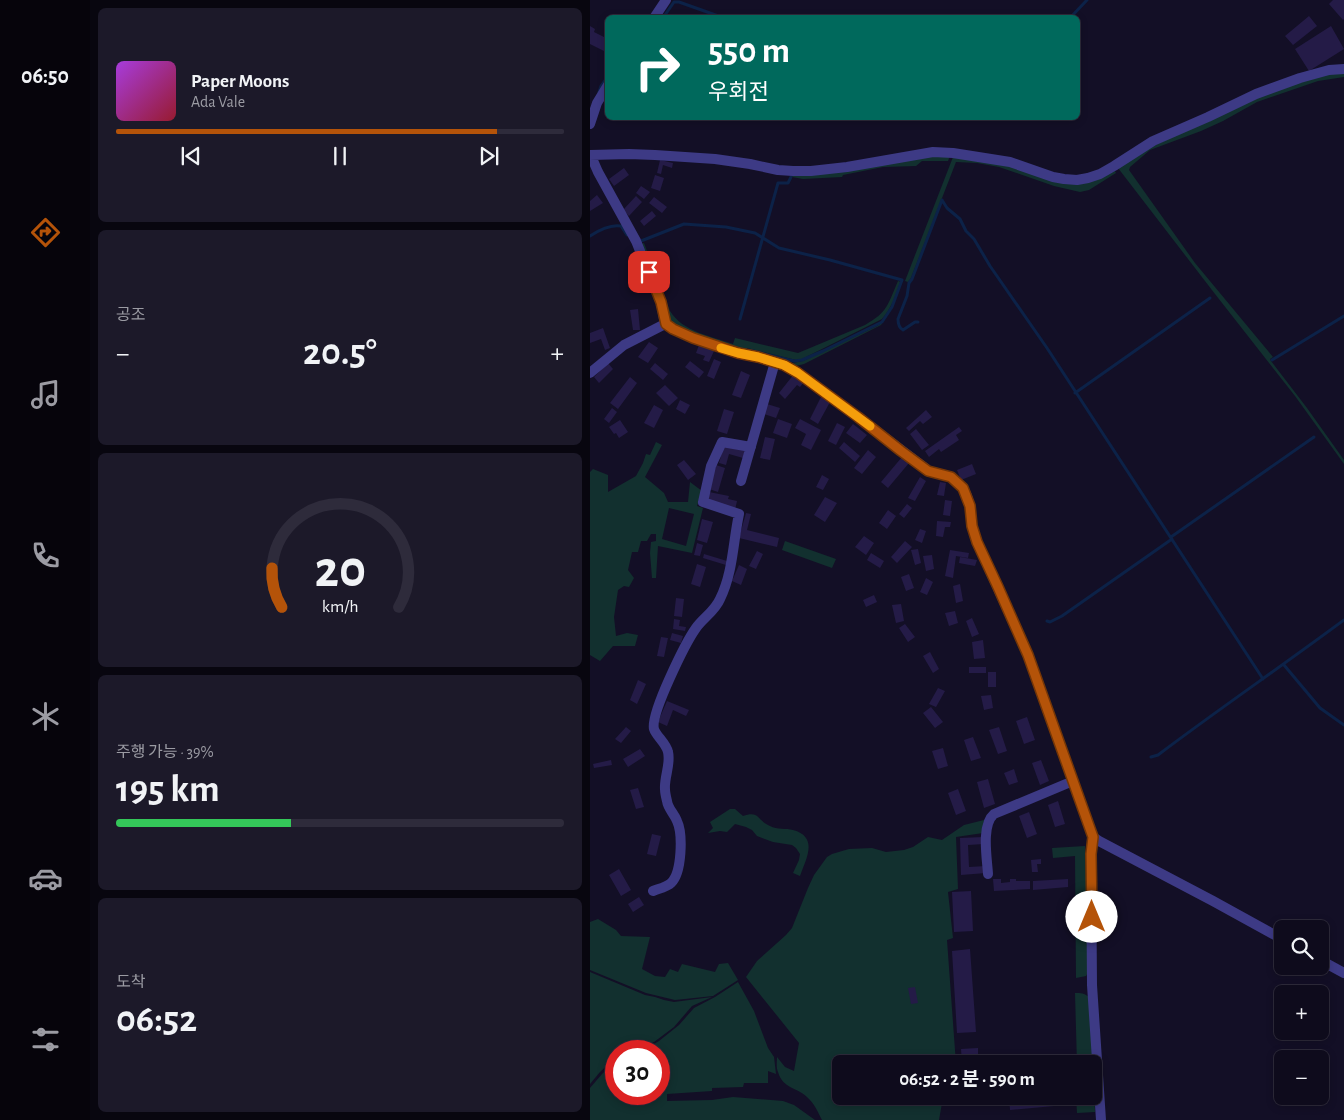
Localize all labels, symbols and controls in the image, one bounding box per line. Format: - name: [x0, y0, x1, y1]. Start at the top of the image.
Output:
- text: 550 m: [708, 34, 790, 69]
- icon: right: [625, 35, 690, 100]
- text: 06:50: [21, 65, 69, 87]
- text: Paper Moons: [191, 72, 289, 91]
- text: 우회전: [708, 81, 769, 103]
- text: Ada Vale: [191, 94, 245, 110]
- icon: previous: [177, 142, 205, 170]
- icon: pause: [326, 142, 354, 170]
- icon: next: [475, 142, 503, 170]
- icon: directions: [28, 215, 63, 250]
- pin: [628, 251, 670, 293]
- icon: arrive: [635, 258, 663, 286]
- text: 공조: [116, 307, 145, 323]
- text: 20.5°: [303, 334, 377, 372]
- text: −: [116, 340, 129, 368]
- text: +: [551, 340, 564, 368]
- icon: music: [28, 377, 63, 412]
- icon: phone: [28, 538, 63, 573]
- text: 20: [314, 544, 366, 596]
- text: km/h: [322, 598, 358, 616]
- icon: climate: [28, 699, 63, 734]
- text: 주행 가능 · 39%: [116, 744, 214, 760]
- text: 195 km: [116, 771, 220, 809]
- icon: car: [28, 861, 63, 896]
- position arrow: [1065, 890, 1117, 942]
- map controls: [1274, 920, 1329, 1105]
- button: search: [1274, 920, 1329, 975]
- text: 도착: [116, 974, 145, 990]
- button: +: [1274, 985, 1329, 1040]
- text: 06:52: [116, 1001, 197, 1039]
- icon: filters: [28, 1022, 63, 1057]
- speed limit sign: 30: [605, 1040, 670, 1105]
- button: −: [1274, 1050, 1329, 1105]
- text: 06:52 · 2 분 · 590 m: [899, 1070, 1035, 1089]

